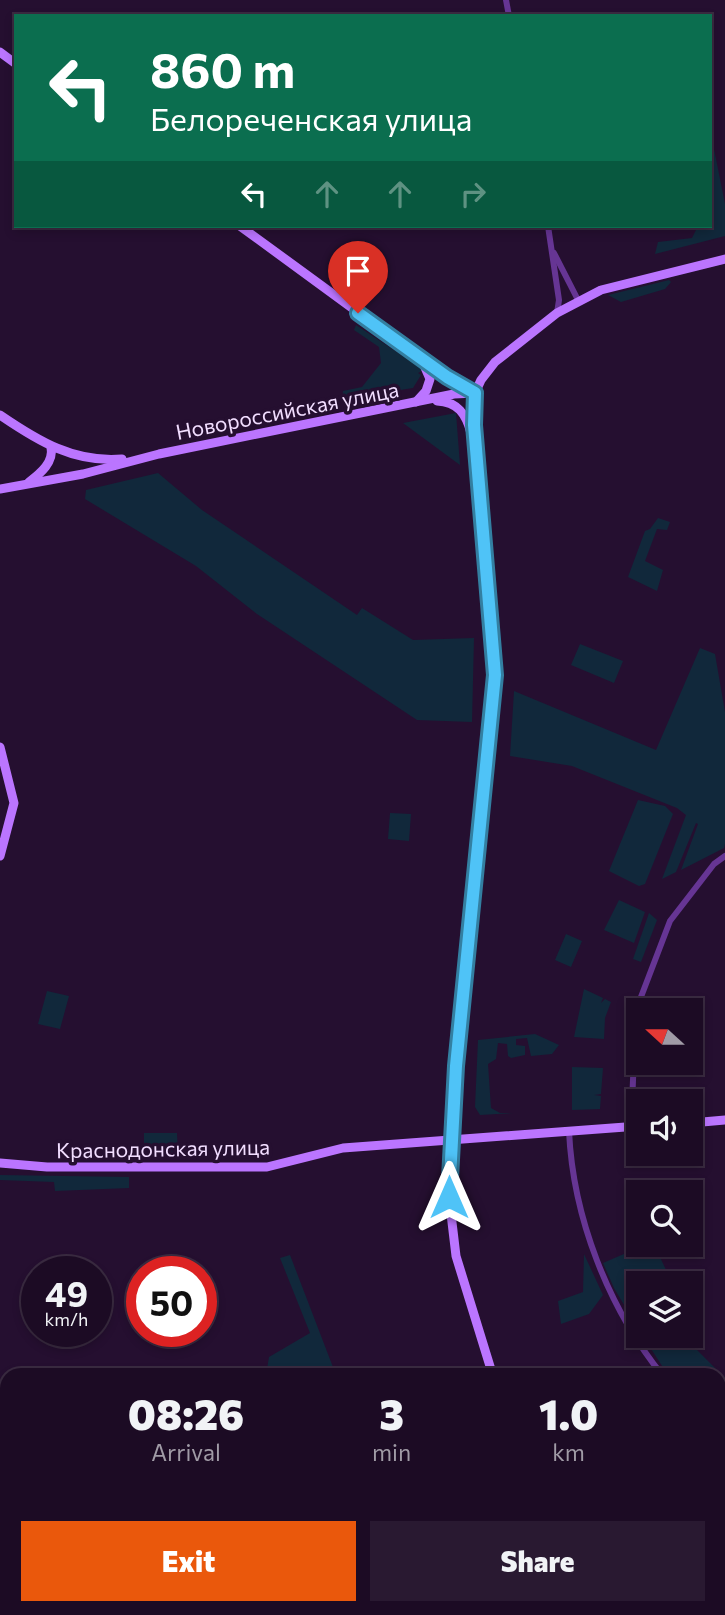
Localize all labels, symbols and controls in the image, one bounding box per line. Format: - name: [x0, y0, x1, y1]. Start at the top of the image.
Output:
- text: 860 m: [150, 38, 295, 98]
- icon: left: [35, 42, 126, 133]
- text: Белореченская улица: [150, 98, 472, 138]
- icon: left: [235, 175, 273, 213]
- icon: ahead: [308, 175, 346, 213]
- icon: ahead: [381, 175, 419, 213]
- icon: right: [454, 175, 492, 213]
- pin: [328, 241, 388, 313]
- icon: arrive: [339, 252, 377, 290]
- street label: Новороссийская улица: [173, 376, 401, 444]
- north arrow: [626, 998, 704, 1074]
- map controls: [626, 998, 703, 1348]
- button: sound: [626, 1089, 703, 1166]
- street label: Краснодонская улица: [56, 1134, 270, 1162]
- position arrow: [412, 1160, 486, 1234]
- button: search: [626, 1180, 703, 1257]
- speed limit sign: 50: [126, 1256, 217, 1347]
- text: 49: [45, 1271, 88, 1314]
- button: layers: [626, 1271, 703, 1348]
- text: km/h: [45, 1308, 88, 1330]
- text: 08:26: [128, 1387, 244, 1439]
- text: 3: [379, 1387, 404, 1439]
- text: 1.0: [539, 1387, 598, 1439]
- text: Arrival: [151, 1438, 221, 1466]
- text: min: [372, 1438, 411, 1466]
- text: km: [552, 1438, 585, 1466]
- button: Exit: [21, 1521, 356, 1601]
- button: Share: [370, 1521, 705, 1601]

